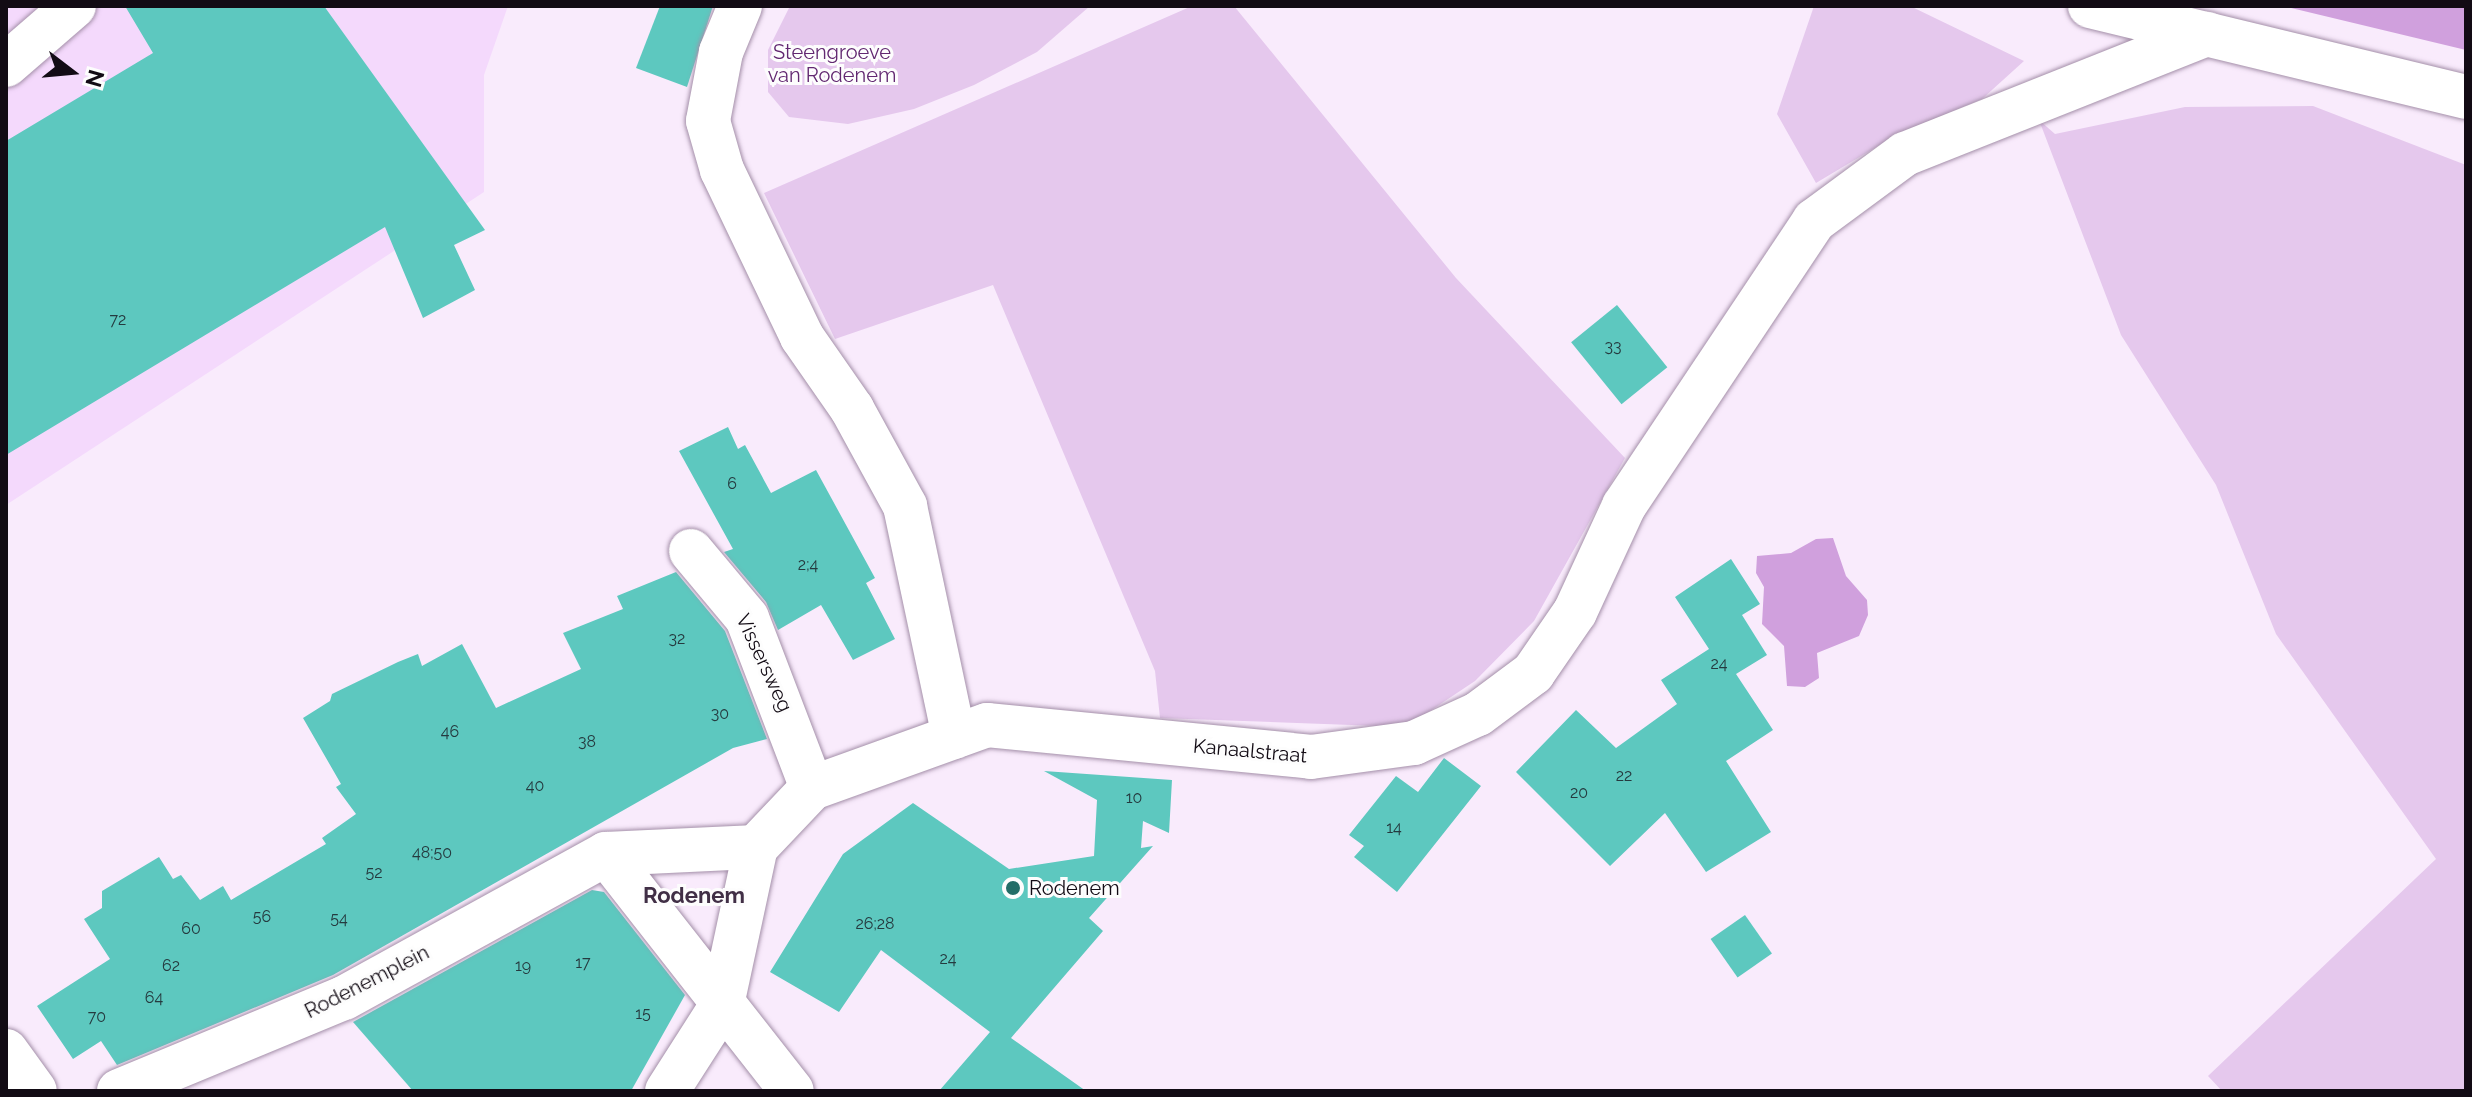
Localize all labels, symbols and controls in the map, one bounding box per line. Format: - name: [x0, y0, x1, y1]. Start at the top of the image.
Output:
- north arrow: [32, 32, 112, 112]
- park label: Steengroeve van Rodenem: [768, 40, 896, 87]
- text: N: [80, 67, 110, 90]
- house number: 72: [110, 310, 126, 330]
- house number: 33: [1604, 337, 1622, 357]
- house number: 6: [727, 474, 737, 494]
- house number: 2;4: [798, 555, 818, 575]
- street label: Vissersweg: [731, 610, 797, 716]
- house number: 32: [669, 629, 685, 649]
- house number: 24: [1710, 654, 1728, 674]
- house number: 30: [711, 704, 729, 724]
- house number: 46: [441, 722, 459, 742]
- house number: 38: [578, 732, 596, 752]
- street label: Kanaalstraat: [1192, 734, 1308, 768]
- house number: 22: [1616, 766, 1632, 786]
- house number: 40: [526, 776, 544, 796]
- house number: 20: [1570, 783, 1588, 803]
- house number: 10: [1126, 788, 1142, 808]
- house number: 14: [1386, 818, 1402, 838]
- house number: 48;50: [412, 843, 452, 863]
- house number: 52: [365, 863, 383, 883]
- place label: Rodenem: [1029, 876, 1120, 900]
- marker: Rodenem: [1004, 879, 1022, 897]
- district label: Rodenem: [643, 883, 745, 909]
- house number: 56: [253, 907, 271, 927]
- house number: 54: [330, 909, 348, 929]
- house number: 26;28: [855, 914, 895, 934]
- house number: 60: [181, 919, 201, 939]
- street label: Rodenemplein: [301, 940, 433, 1024]
- house number: 24: [939, 949, 957, 969]
- house number: 17: [575, 953, 591, 973]
- house number: 62: [162, 956, 180, 976]
- house number: 19: [515, 956, 531, 976]
- house number: 64: [145, 988, 163, 1008]
- house number: 15: [635, 1004, 651, 1024]
- house number: 70: [88, 1007, 106, 1027]

